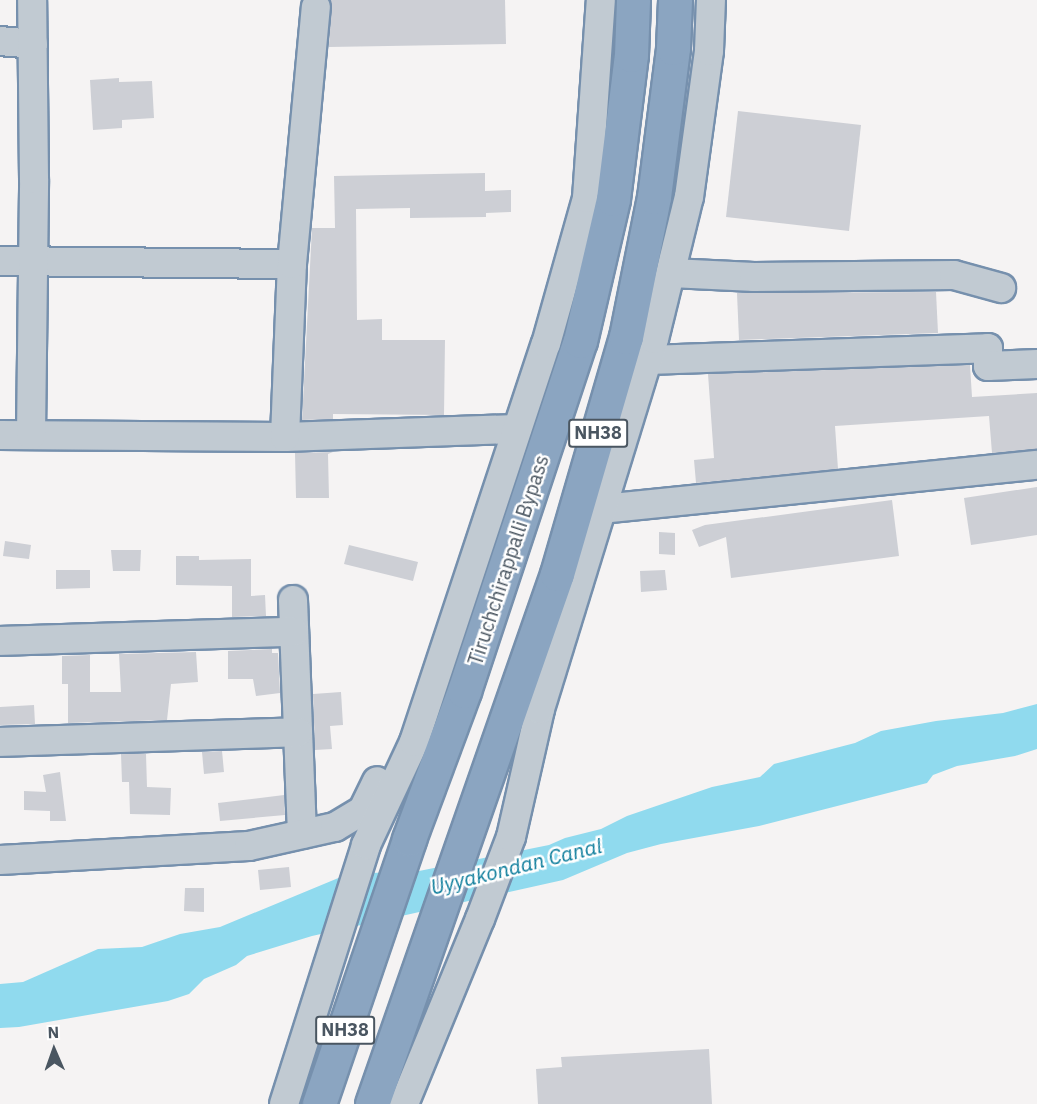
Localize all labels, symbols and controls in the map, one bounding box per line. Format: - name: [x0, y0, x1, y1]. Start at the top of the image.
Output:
- road number: NH38: [568, 418, 628, 448]
- street label: Tiruchchirappalli Bypass: [463, 452, 553, 668]
- water label: Uyyakondan Canal: [428, 833, 604, 899]
- road number: NH38: [315, 1015, 375, 1045]
- north arrow: [24, 1020, 84, 1080]
- text: N: [47, 1022, 60, 1042]

